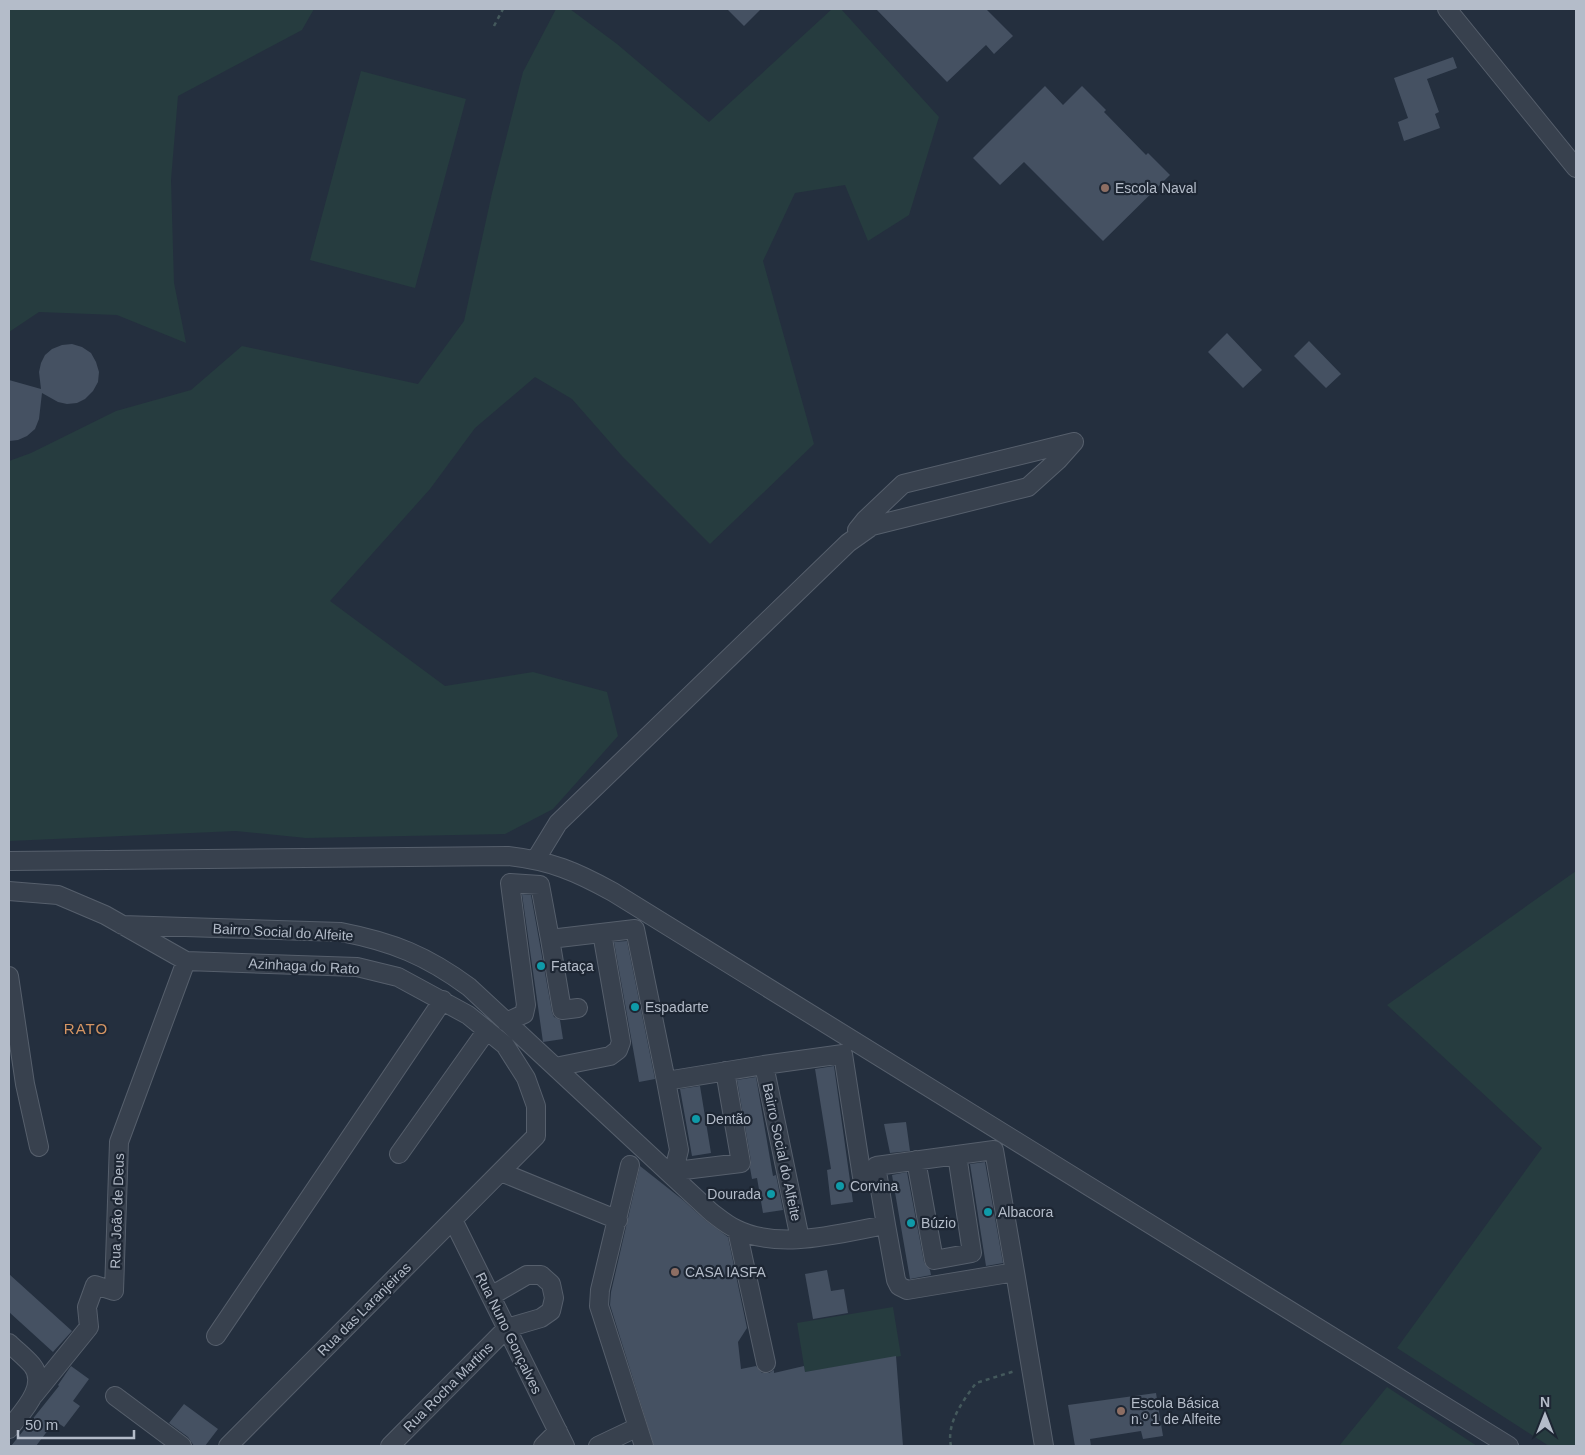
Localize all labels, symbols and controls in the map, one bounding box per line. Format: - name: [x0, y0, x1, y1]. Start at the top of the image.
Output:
- place label: Escola Naval: [1115, 180, 1197, 196]
- marker: Escola Naval: [1099, 182, 1111, 194]
- street label: Bairro Social do Alfeite: [212, 920, 354, 944]
- street label: Azinhaga do Rato: [248, 955, 360, 977]
- place label: Fataça: [551, 958, 594, 974]
- marker: Fataça: [535, 960, 547, 972]
- place label: Espadarte: [645, 999, 709, 1015]
- marker: Espadarte: [629, 1001, 641, 1013]
- district label: RATO: [64, 1020, 108, 1037]
- street label: Bairro Social do Alfeite: [760, 1081, 805, 1223]
- place label: Dentão: [706, 1111, 751, 1127]
- marker: Dentão: [690, 1113, 702, 1125]
- street label: Rua João de Deus: [107, 1153, 127, 1269]
- place label: Corvina: [850, 1178, 898, 1194]
- marker: Corvina: [834, 1180, 846, 1192]
- place label: Dourada: [707, 1186, 761, 1202]
- marker: Dourada: [765, 1188, 777, 1200]
- place label: Albacora: [998, 1204, 1053, 1220]
- marker: Albacora: [982, 1206, 994, 1218]
- place label: Búzio: [921, 1215, 956, 1231]
- marker: Búzio: [905, 1217, 917, 1229]
- street label: Rua das Laranjeiras: [314, 1259, 414, 1359]
- place label: CASA IASFA: [685, 1264, 767, 1280]
- marker: CASA IASFA: [669, 1266, 681, 1278]
- street label: Rua Nuno Gonçalves: [473, 1270, 545, 1396]
- street label: Rua Rocha Martins: [400, 1339, 496, 1435]
- north arrow: [1520, 1390, 1570, 1440]
- text: N: [1540, 1394, 1550, 1410]
- place label: Escola Básica n.º 1 de Alfeite: [1131, 1395, 1221, 1427]
- marker: Escola Básica n.º 1 de Alfeite: [1115, 1405, 1127, 1417]
- scale bar: [18, 1408, 134, 1440]
- text: 50 m: [25, 1416, 58, 1433]

